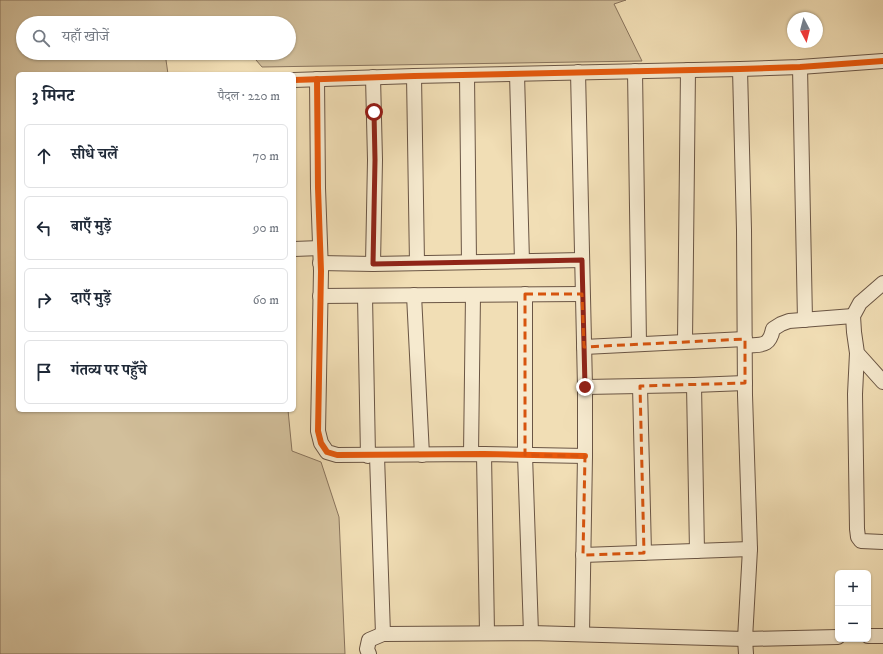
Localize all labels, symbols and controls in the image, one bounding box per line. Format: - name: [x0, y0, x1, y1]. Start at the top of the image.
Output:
- north arrow: [787, 12, 823, 48]
- search box: [16, 16, 296, 60]
- icon: search: [30, 27, 52, 49]
- text: यहाँ खोजें: [62, 27, 109, 46]
- text: 3 मिनट: [32, 85, 74, 107]
- text: पैदल · 220 m: [218, 88, 280, 104]
- route start: [365, 103, 383, 121]
- icon: ahead: [33, 145, 55, 167]
- text: सीधे चलें: [71, 145, 118, 164]
- text: 70 m: [253, 148, 279, 164]
- icon: left: [33, 217, 55, 239]
- text: बाएँ मुड़ें: [71, 217, 111, 236]
- text: 90 m: [253, 220, 279, 236]
- icon: right: [33, 289, 55, 311]
- text: दाएँ मुड़ें: [71, 289, 111, 308]
- text: 60 m: [253, 292, 279, 308]
- icon: arrive: [33, 361, 55, 383]
- text: गंतव्य पर पहुँचे: [71, 361, 147, 380]
- route end: [576, 378, 594, 396]
- map controls: [835, 570, 871, 642]
- button: +: [835, 570, 871, 606]
- button: −: [835, 606, 871, 642]

